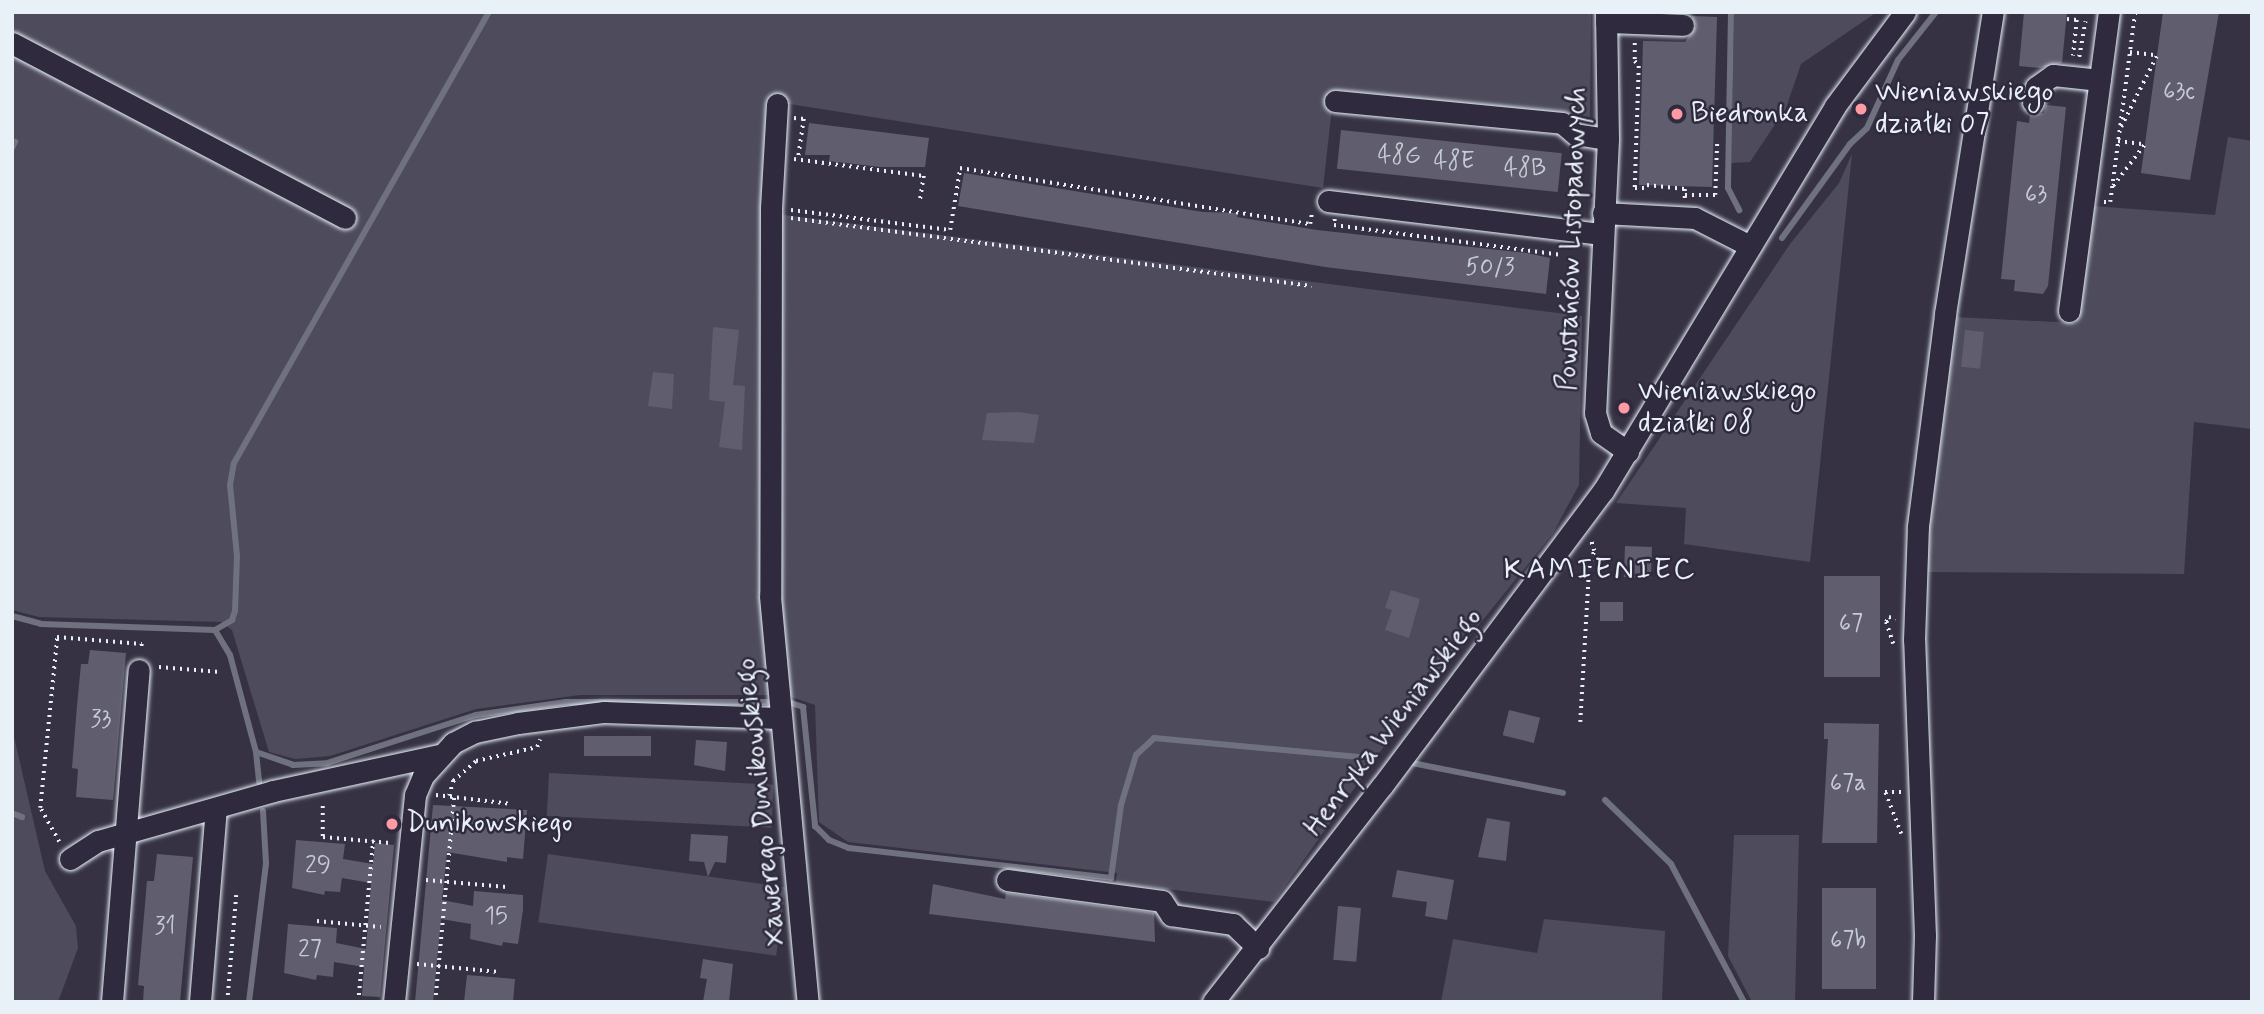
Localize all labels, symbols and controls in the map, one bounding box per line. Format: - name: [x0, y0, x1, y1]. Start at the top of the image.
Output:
- place label: Wieniawskiego działki 07: [1875, 76, 2053, 142]
- house number: 63c: [2163, 78, 2195, 106]
- street label: Powstańców Listopadowych: [1551, 85, 1595, 393]
- place label: Biedronka: [1691, 97, 1808, 131]
- marker: Wieniawskiego działki 07: [1853, 101, 1869, 117]
- marker: Biedronka: [1669, 106, 1685, 122]
- house number: 48G: [1378, 142, 1420, 170]
- house number: 48E: [1433, 148, 1475, 176]
- house number: 48B: [1504, 155, 1546, 183]
- house number: 63: [2025, 181, 2047, 209]
- house number: 50/3: [1465, 254, 1515, 282]
- place label: Wieniawskiego działki 08: [1638, 375, 1816, 441]
- marker: Wieniawskiego działki 08: [1616, 400, 1632, 416]
- district label: KAMIENIEC: [1502, 552, 1698, 588]
- street label: Henryka Wieniawskiego: [1293, 597, 1495, 849]
- house number: 67: [1839, 610, 1863, 638]
- street label: Xawerego Dunikowskiego: [730, 658, 794, 946]
- house number: 33: [91, 706, 111, 734]
- house number: 67a: [1830, 770, 1866, 798]
- place label: Dunikowskiego: [406, 807, 572, 841]
- marker: Dunikowskiego: [384, 816, 400, 832]
- house number: 29: [305, 852, 331, 880]
- house number: 15: [484, 903, 508, 931]
- house number: 31: [154, 913, 176, 941]
- house number: 67b: [1830, 927, 1866, 955]
- house number: 27: [298, 936, 322, 964]

